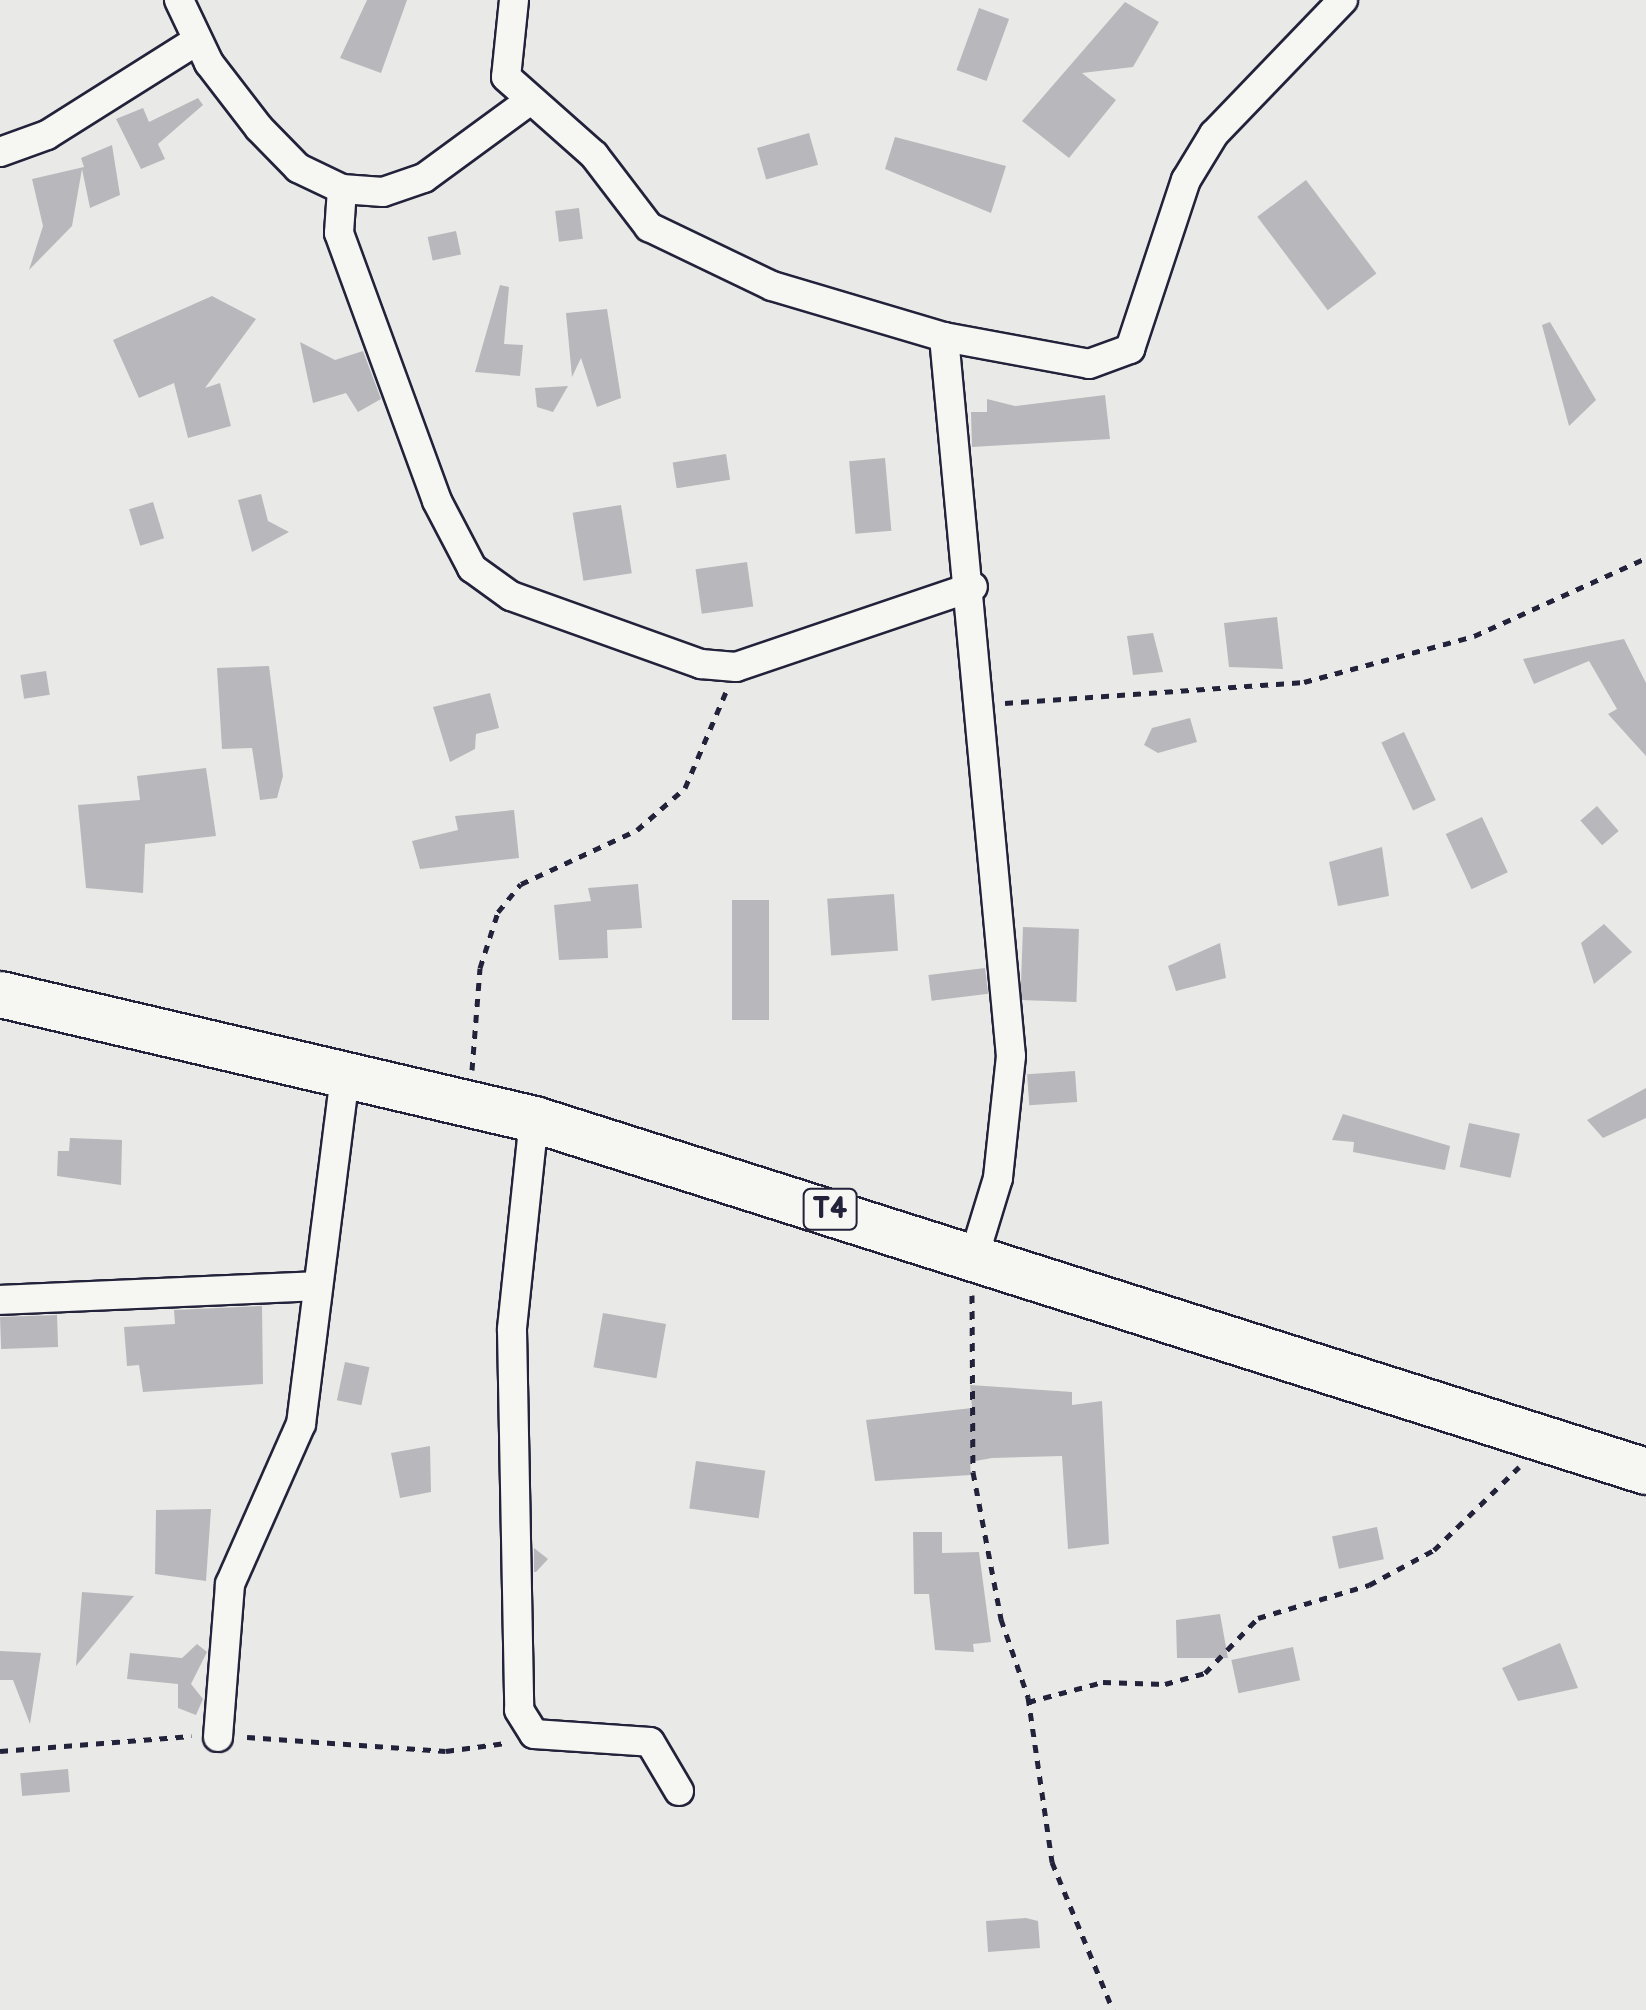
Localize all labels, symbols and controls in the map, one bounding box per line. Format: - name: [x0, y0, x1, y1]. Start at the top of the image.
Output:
- road number: T4: [802, 1184, 858, 1234]

